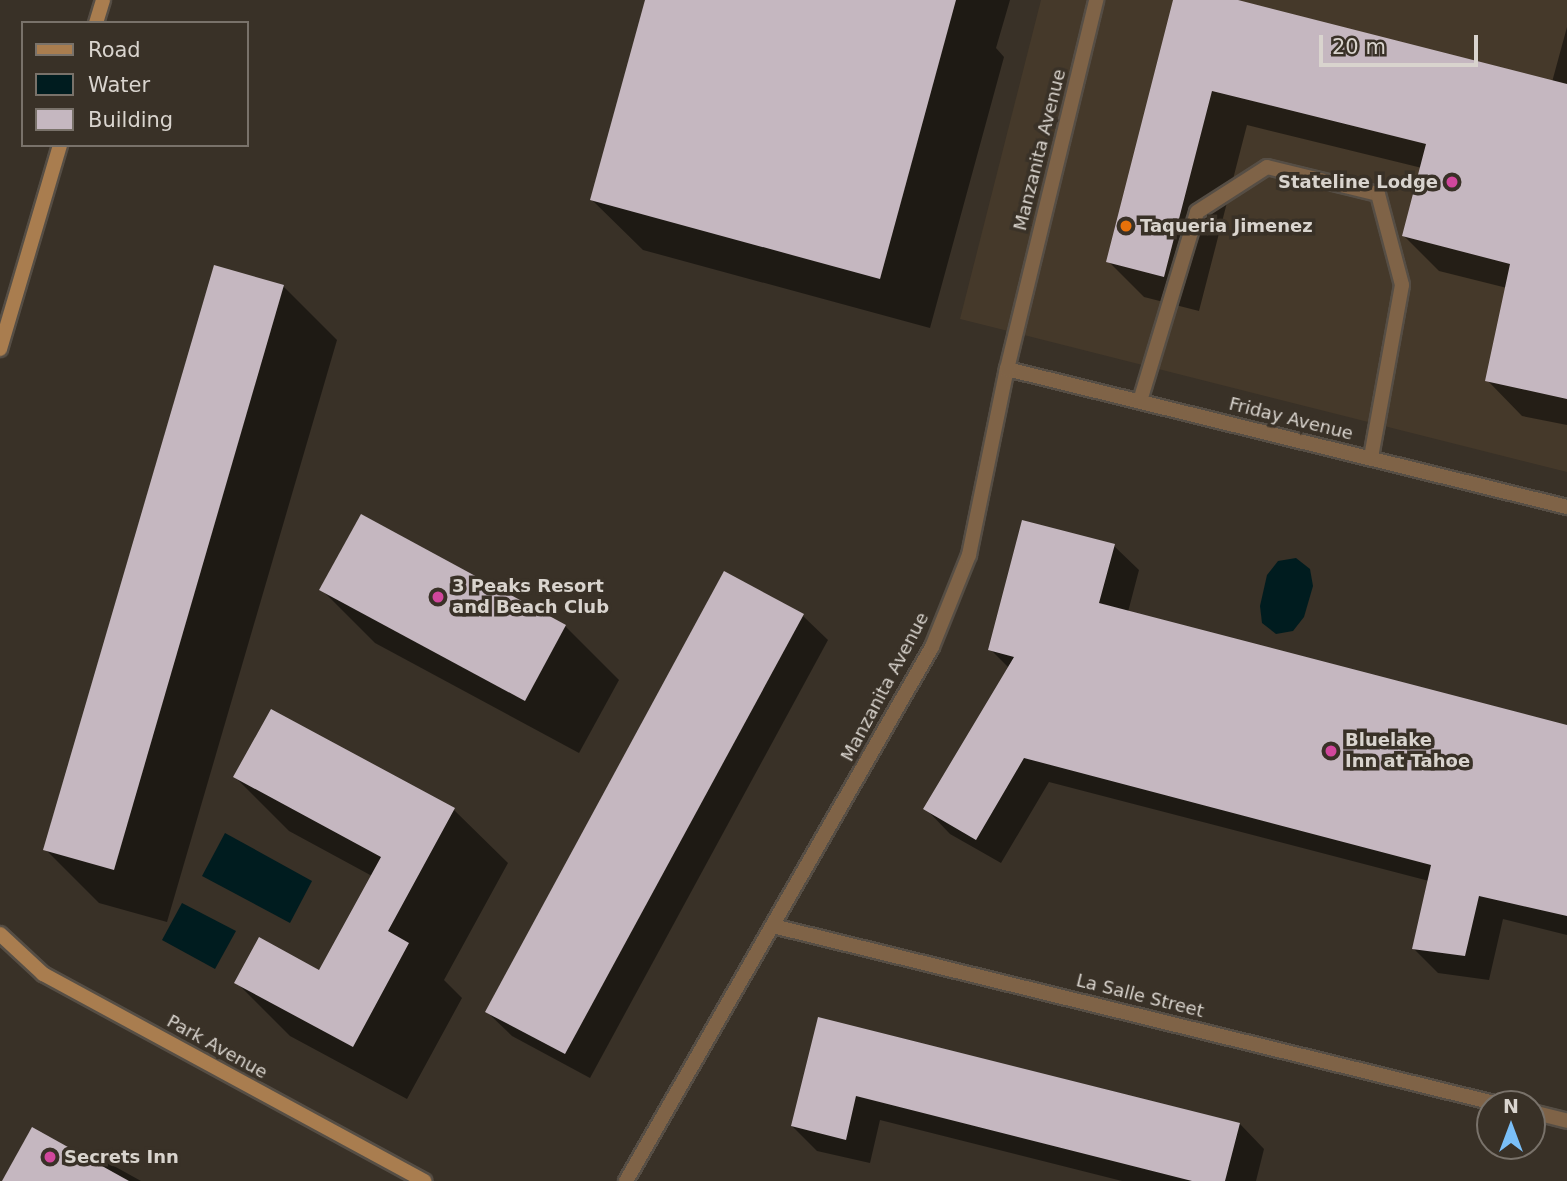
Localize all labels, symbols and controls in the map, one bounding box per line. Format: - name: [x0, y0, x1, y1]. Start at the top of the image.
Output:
- legend: [21, 21, 248, 147]
- scale bar: [1322, 21, 1481, 65]
- text: 20 m: [1332, 35, 1386, 59]
- text: Road: [88, 38, 141, 62]
- street label: Manzanita Avenue: [1009, 67, 1071, 233]
- text: Water: [88, 73, 150, 97]
- text: Building: [88, 108, 173, 132]
- place label: Stateline Lodge: [1278, 171, 1438, 193]
- marker: Stateline Lodge: [1444, 174, 1460, 190]
- place label: Taqueria Jimenez: [1140, 215, 1313, 237]
- marker: Taqueria Jimenez: [1118, 218, 1134, 234]
- street label: Friday Avenue: [1227, 393, 1355, 445]
- place label: 3 Peaks Resort and Beach Club: [452, 576, 609, 618]
- marker: 3 Peaks Resort and Beach Club: [430, 589, 446, 605]
- street label: Manzanita Avenue: [837, 609, 933, 765]
- place label: Bluelake Inn at Tahoe: [1345, 730, 1470, 772]
- marker: Bluelake Inn at Tahoe: [1323, 743, 1339, 759]
- street label: La Salle Street: [1074, 970, 1206, 1022]
- street label: Park Avenue: [163, 1011, 271, 1083]
- north arrow: [1476, 1090, 1546, 1160]
- text: N: [1503, 1095, 1519, 1117]
- place label: Secrets Inn: [64, 1146, 179, 1168]
- marker: Secrets Inn: [42, 1149, 58, 1165]

